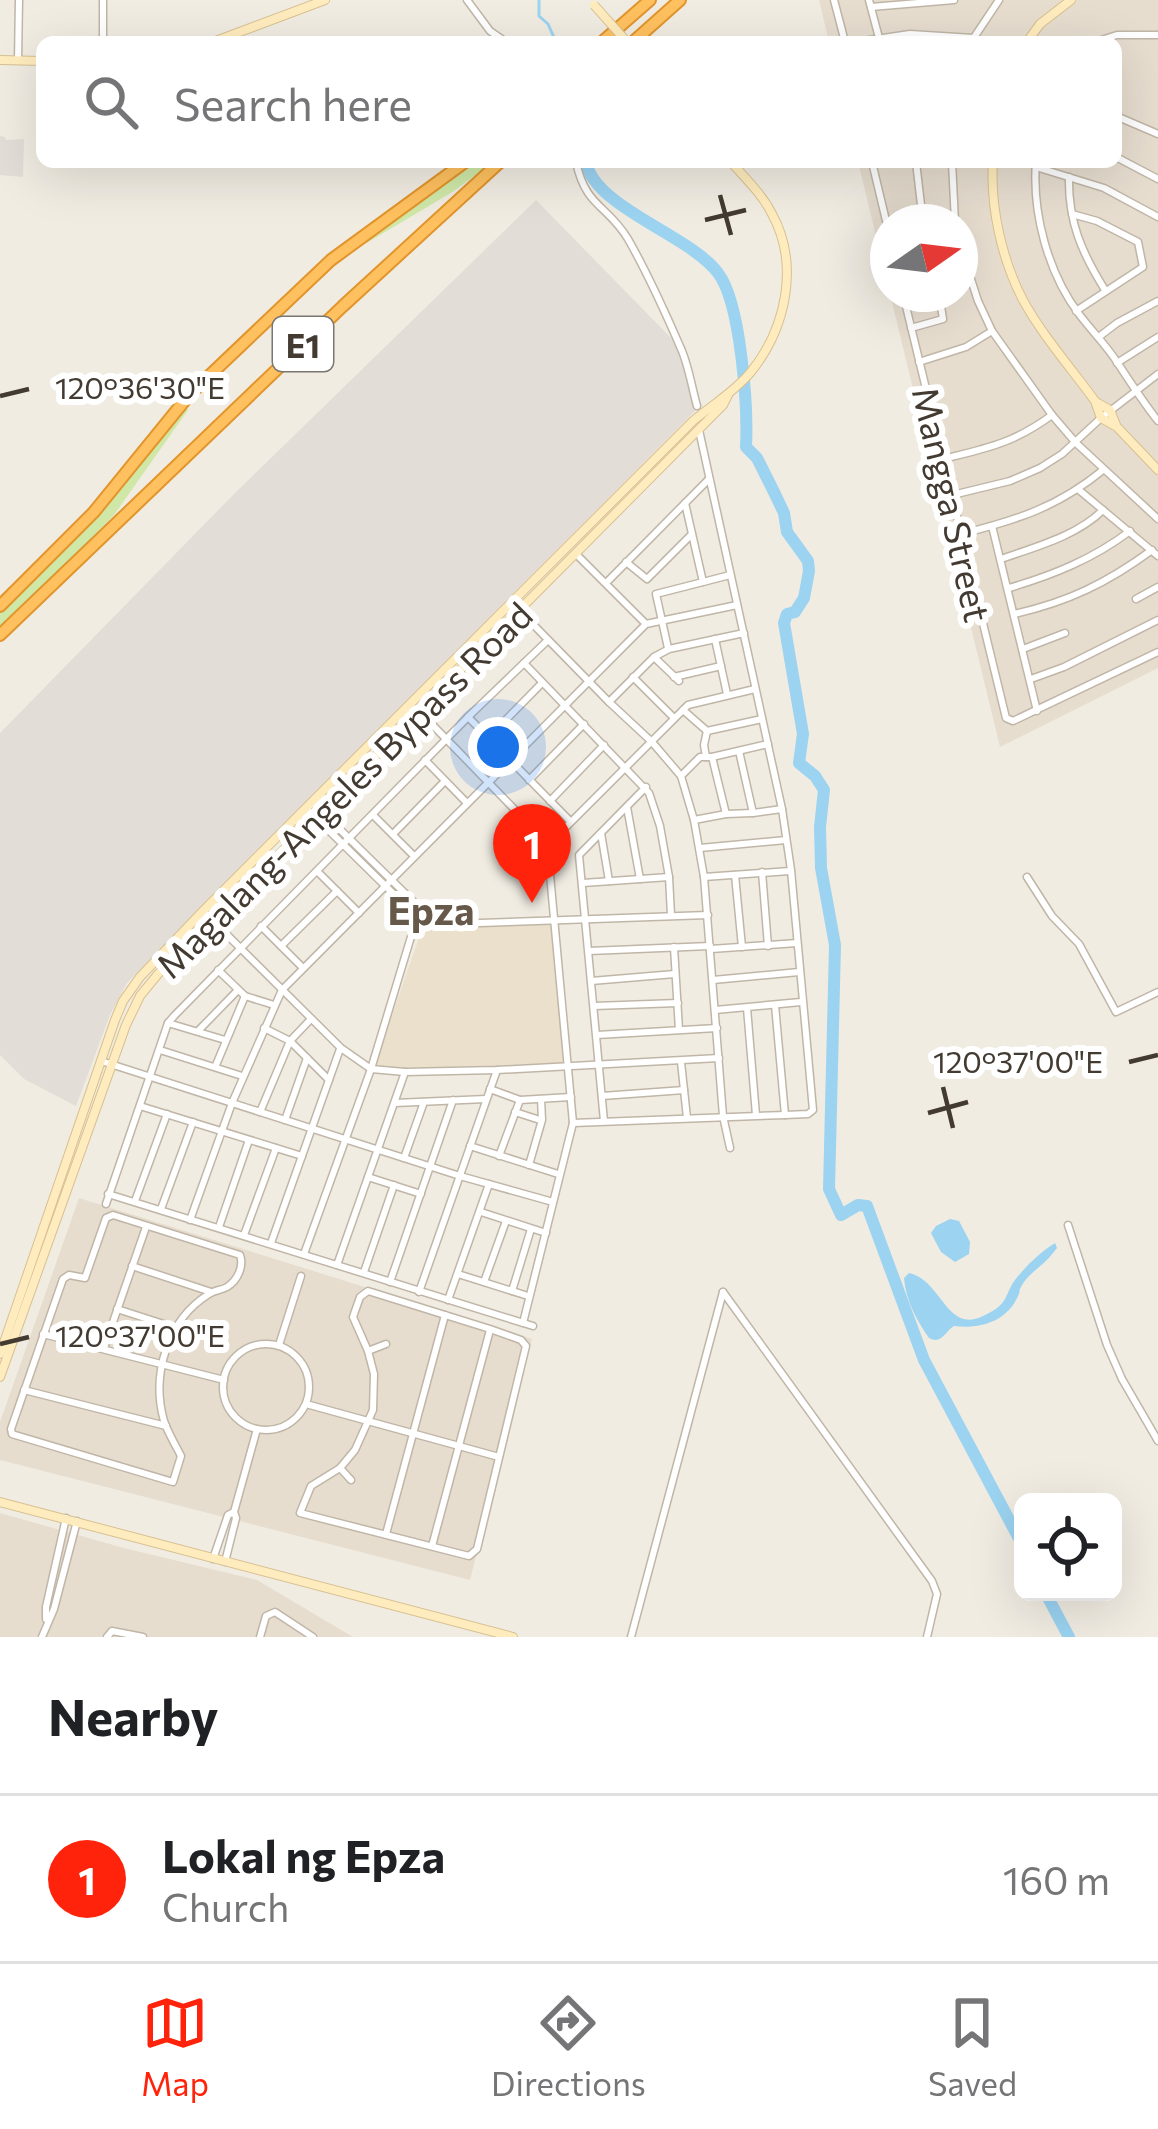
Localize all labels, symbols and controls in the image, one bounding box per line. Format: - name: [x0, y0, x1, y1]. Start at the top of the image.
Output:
- search box: [36, 36, 1122, 168]
- icon: search: [78, 69, 144, 135]
- text: Search here: [174, 75, 412, 130]
- north arrow: [870, 204, 978, 312]
- road number: E1: [273, 317, 333, 371]
- text: 120°36'30"E: [55, 368, 225, 405]
- street label: Mangga Street: [905, 382, 1001, 626]
- street label: Magalang-Angeles Bypass Road: [146, 592, 540, 986]
- your location: [468, 717, 528, 777]
- pin: 1: [493, 804, 571, 903]
- district label: Epza: [387, 885, 475, 933]
- text: 120°37'00"E: [933, 1042, 1103, 1079]
- text: 120°37'00"E: [55, 1316, 225, 1353]
- map controls: [1014, 1493, 1122, 1601]
- button: locate: [1014, 1493, 1122, 1601]
- text: Nearby: [48, 1684, 218, 1747]
- text: Lokal ng Epza: [162, 1827, 445, 1882]
- text: 1: [78, 1855, 96, 1903]
- text: 160 m: [1003, 1855, 1110, 1903]
- text: Church: [162, 1882, 289, 1930]
- tab: Map: [141, 1990, 209, 2103]
- tab: Directions: [491, 1990, 646, 2103]
- tab: Saved: [928, 1990, 1017, 2103]

